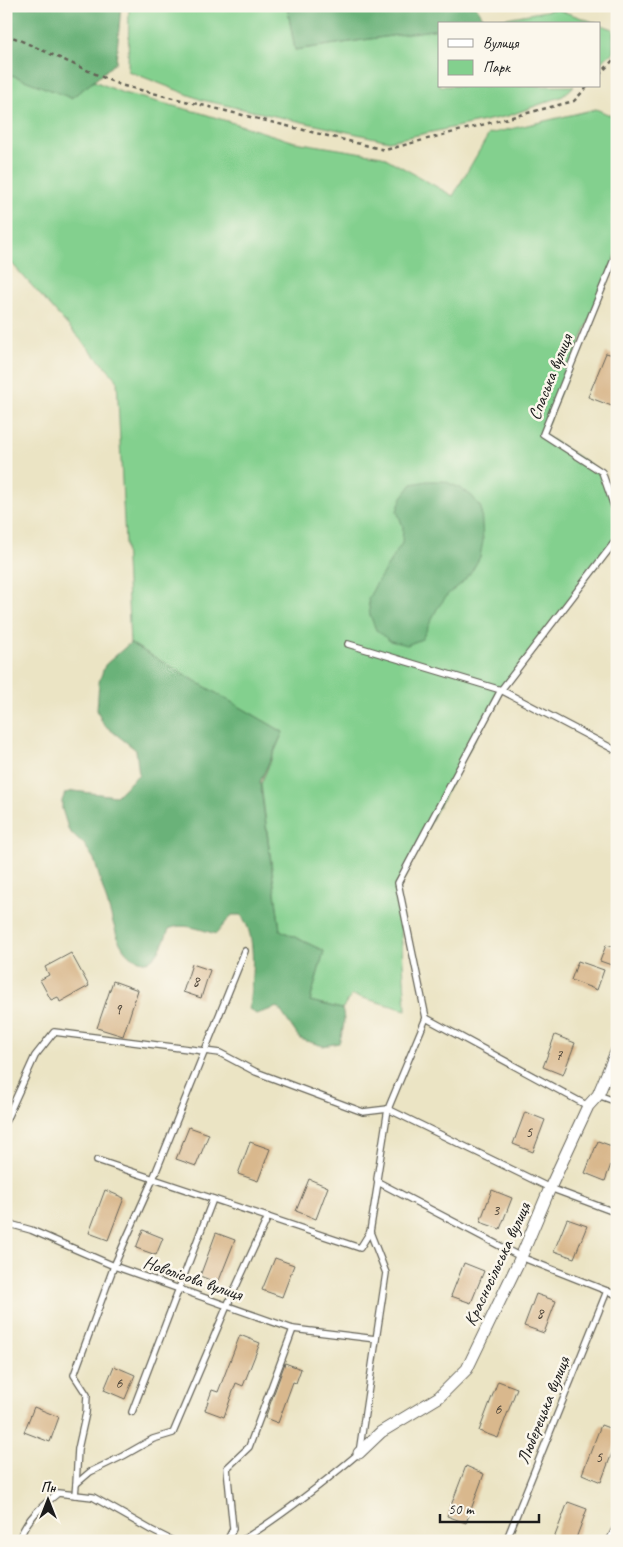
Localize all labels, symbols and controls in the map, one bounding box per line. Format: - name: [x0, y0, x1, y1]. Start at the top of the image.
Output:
- legend: [438, 22, 600, 88]
- text: Вулиця: [483, 34, 520, 53]
- text: Парк: [483, 58, 511, 77]
- street label: Спаська вулиця: [523, 330, 578, 423]
- house number: 8: [193, 972, 201, 991]
- house number: 9: [115, 1000, 123, 1019]
- house number: 7: [556, 1046, 564, 1065]
- house number: 5: [526, 1123, 534, 1142]
- street label: Красносільська вулиця: [459, 1197, 536, 1329]
- house number: 3: [493, 1201, 501, 1220]
- street label: Новолісова вулиця: [141, 1251, 247, 1306]
- house number: 8: [537, 1304, 545, 1323]
- street label: Люберецька вулиця: [511, 1352, 575, 1467]
- house number: 6: [116, 1374, 124, 1393]
- house number: 6: [495, 1400, 503, 1419]
- house number: 5: [596, 1448, 604, 1467]
- north arrow: [22, 1474, 72, 1524]
- text: Пн: [41, 1479, 56, 1496]
- scale bar: [440, 1492, 539, 1524]
- text: 50 m: [448, 1500, 475, 1519]

